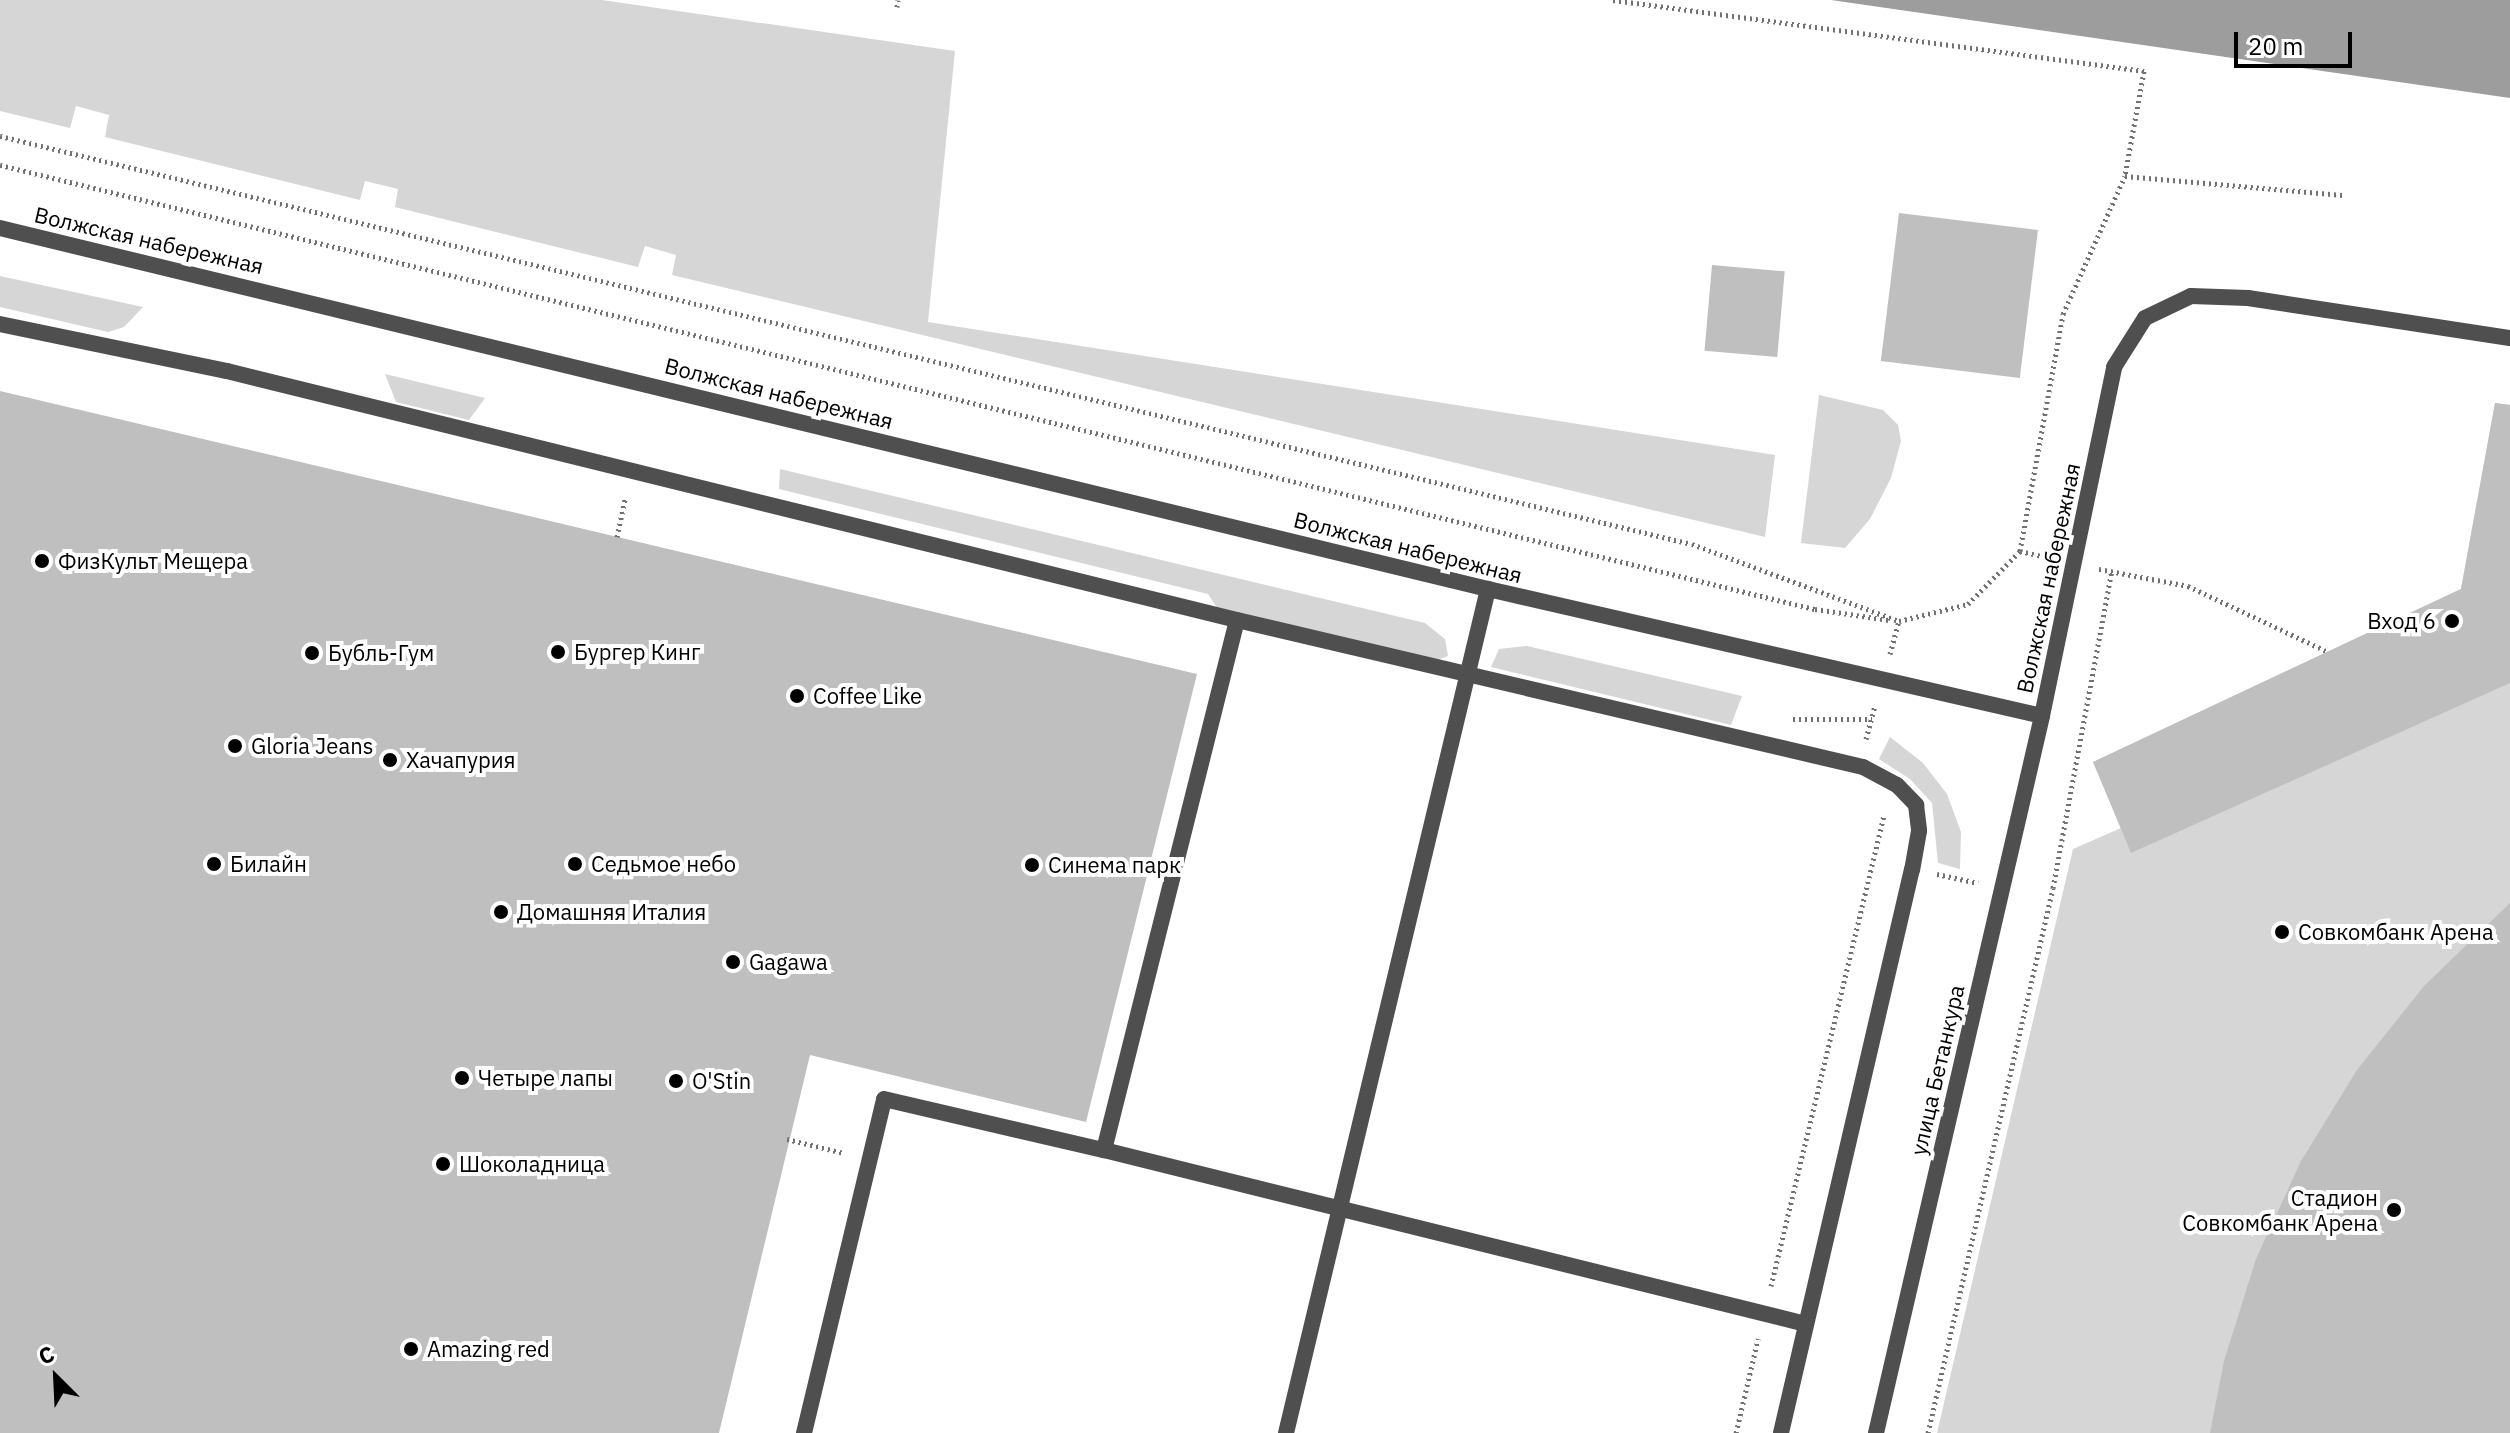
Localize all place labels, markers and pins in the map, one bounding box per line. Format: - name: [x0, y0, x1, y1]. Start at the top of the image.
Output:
- place label: ФизКульт Мещера: [58, 548, 248, 574]
- marker: ФизКульт Мещера: [33, 552, 51, 570]
- place label: Вход 6: [2367, 608, 2436, 634]
- marker: Вход 6: [2443, 612, 2461, 630]
- place label: Бургер Кинг: [574, 639, 700, 665]
- place label: Бубль-Гум: [328, 640, 434, 666]
- marker: Бургер Кинг: [549, 643, 567, 661]
- marker: Бубль-Гум: [303, 644, 321, 662]
- place label: Coffee Like: [813, 683, 922, 709]
- marker: Coffee Like: [788, 687, 806, 705]
- place label: Gloria Jeans: [251, 733, 373, 759]
- marker: Gloria Jeans: [226, 737, 244, 755]
- place label: Хачапурия: [406, 747, 515, 773]
- marker: Хачапурия: [381, 751, 399, 769]
- place label: Билайн: [230, 851, 307, 877]
- place label: Седьмое небо: [591, 851, 736, 877]
- place label: Синема парк: [1048, 852, 1181, 878]
- marker: Билайн: [205, 855, 223, 873]
- marker: Седьмое небо: [566, 855, 584, 873]
- marker: Синема парк: [1023, 856, 1041, 874]
- place label: Домашняя Италия: [517, 899, 706, 925]
- marker: Домашняя Италия: [492, 903, 510, 921]
- place label: Совкомбанк Арена: [2298, 919, 2494, 945]
- marker: Совкомбанк Арена: [2273, 923, 2291, 941]
- place label: Gagawa: [749, 949, 828, 975]
- marker: Gagawa: [724, 953, 742, 971]
- place label: Четыре лапы: [478, 1065, 613, 1091]
- place label: O'Stin: [692, 1068, 751, 1094]
- marker: Четыре лапы: [453, 1069, 471, 1087]
- marker: O'Stin: [667, 1072, 685, 1090]
- place label: Шоколадница: [459, 1151, 605, 1177]
- marker: Шоколадница: [434, 1155, 452, 1173]
- place label: Стадион Совкомбанк Арена: [2182, 1184, 2378, 1236]
- marker: Стадион Совкомбанк Арена: [2385, 1201, 2403, 1219]
- place label: Amazing red: [427, 1336, 550, 1362]
- marker: Amazing red: [402, 1340, 420, 1358]

